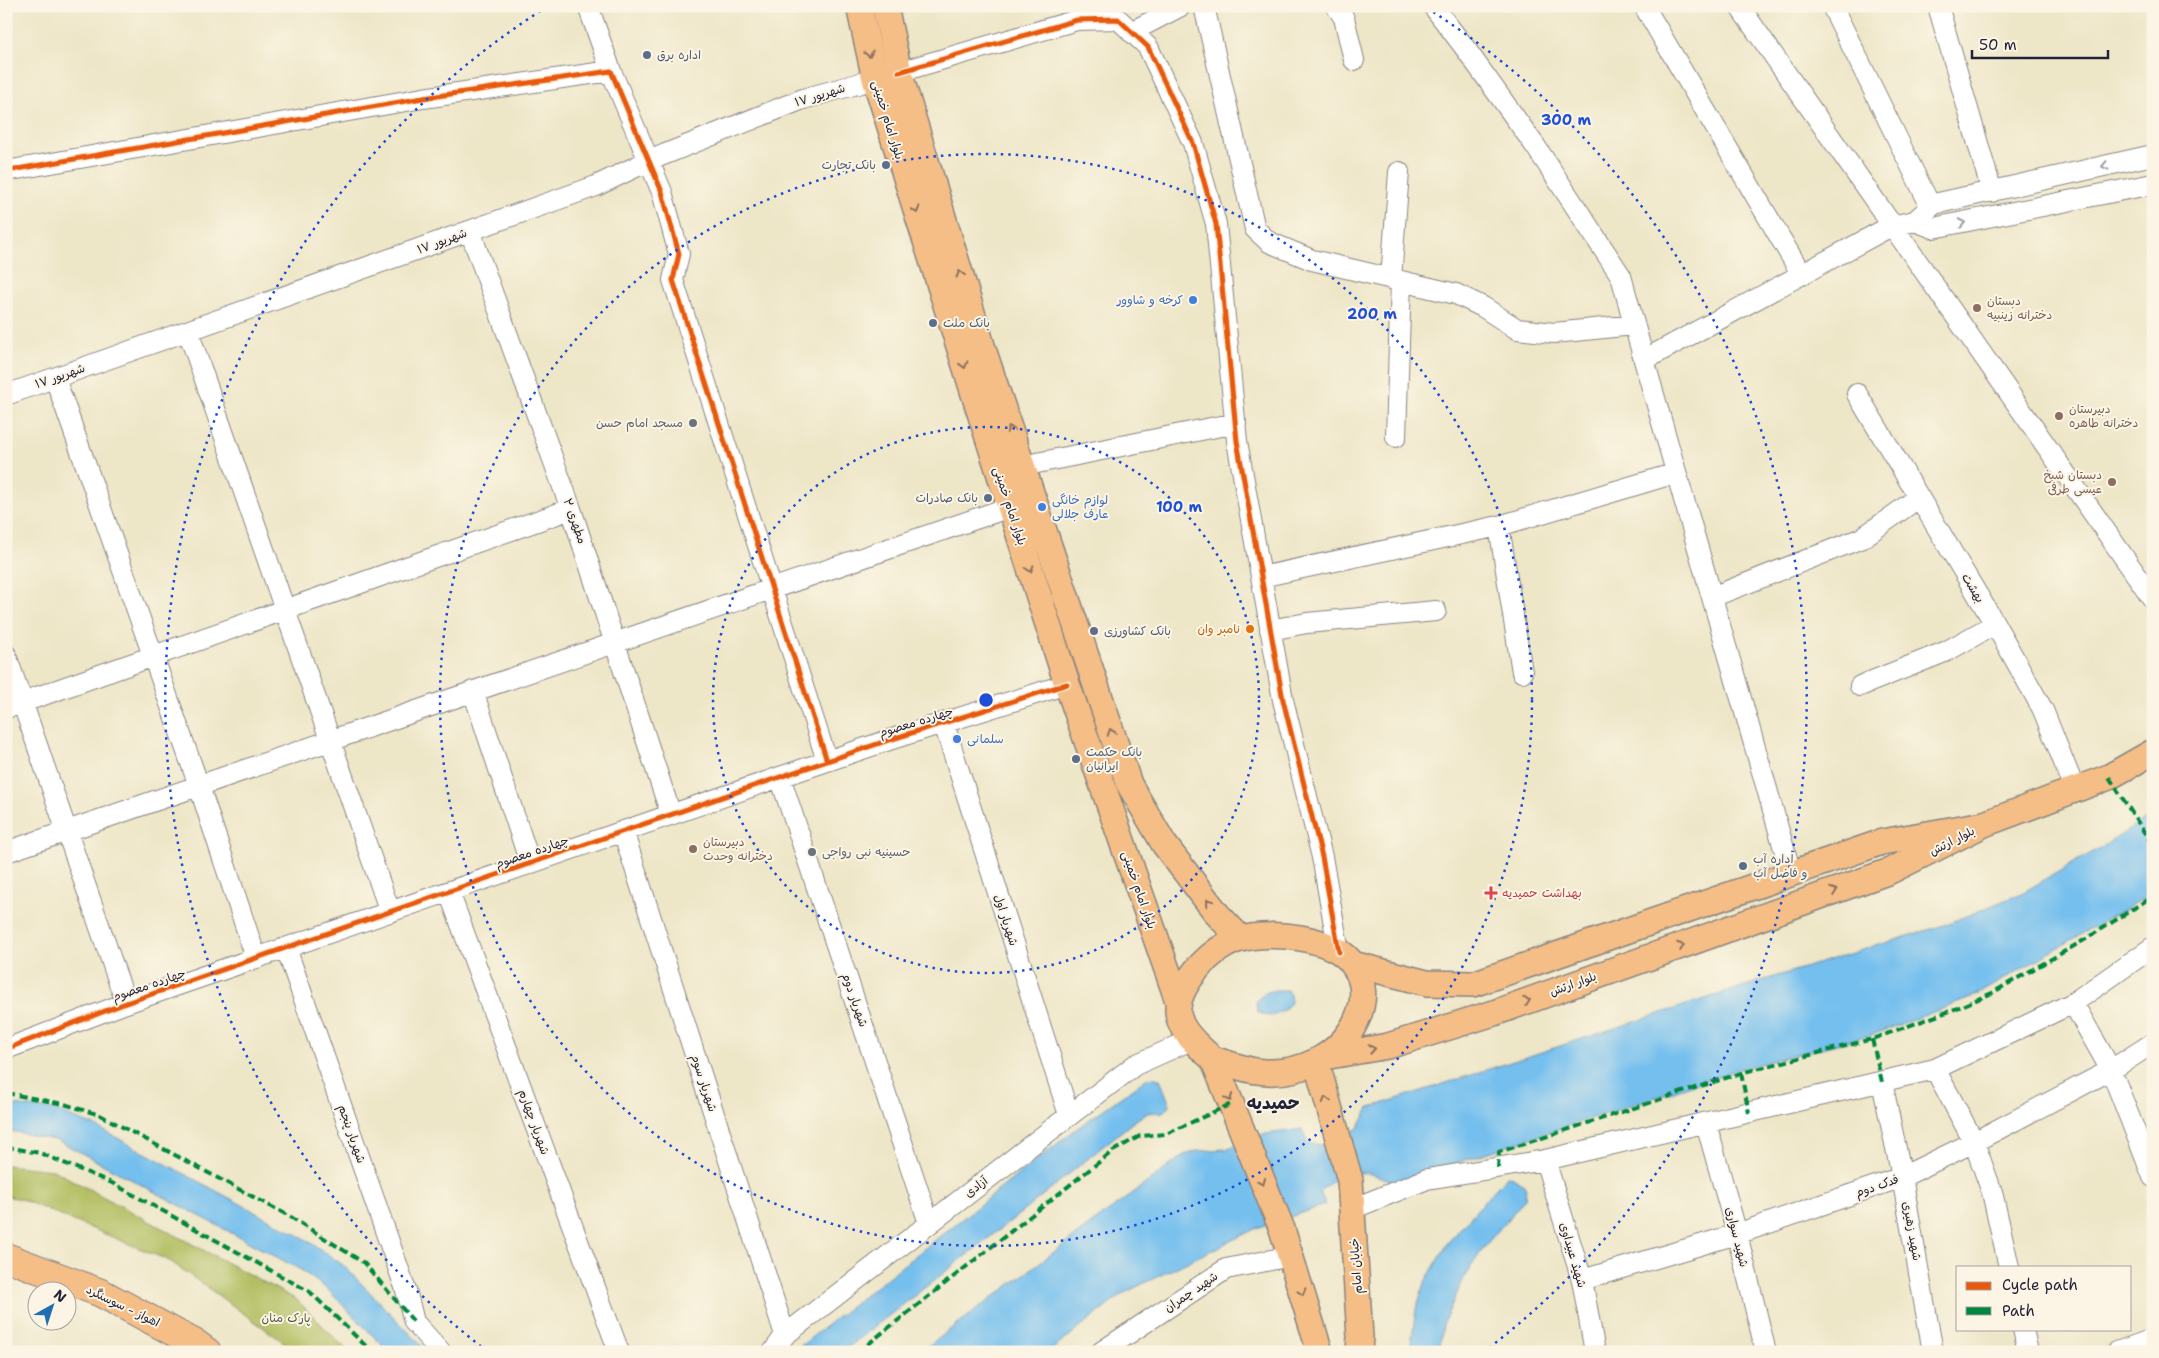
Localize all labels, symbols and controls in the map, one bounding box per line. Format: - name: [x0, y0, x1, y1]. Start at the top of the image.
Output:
- scale bar: [1972, 28, 2108, 60]
- text: 50 m: [1979, 35, 2017, 55]
- place label: اداره برق: [657, 47, 701, 63]
- marker: اداره برق: [641, 49, 653, 61]
- one-way arrow: [863, 49, 874, 58]
- street label: بلوار امام خمینی: [867, 79, 908, 162]
- street label: ۱۷ شهریور: [793, 80, 847, 110]
- text: 300 m: [1541, 110, 1591, 130]
- place label: بانک تجارت: [821, 157, 876, 173]
- marker: بانک تجارت: [880, 159, 892, 171]
- one-way arrow: [2101, 160, 2110, 171]
- one-way arrow: [910, 205, 920, 213]
- one-way arrow: [1957, 218, 1966, 228]
- street label: ۱۷ شهریور: [415, 225, 469, 257]
- one-way arrow: [956, 271, 966, 279]
- place label: کرخه و شاوور: [1116, 292, 1183, 308]
- place label: دبستان دخترانه زینبیه: [1987, 293, 2052, 323]
- marker: کرخه و شاوور: [1187, 294, 1199, 306]
- marker: دبستان دخترانه زینبیه: [1971, 302, 1983, 314]
- text: 200 m: [1347, 304, 1397, 324]
- place label: بانک ملت: [943, 315, 990, 331]
- marker: بانک ملت: [927, 317, 939, 329]
- street label: ۱۷ شهریور: [33, 360, 87, 392]
- one-way arrow: [959, 360, 969, 368]
- place label: دبیرستان دخترانه طاهره: [2069, 401, 2138, 431]
- marker: دبیرستان دخترانه طاهره: [2053, 410, 2065, 422]
- place label: مسجد امام حسن: [596, 415, 683, 432]
- marker: مسجد امام حسن: [687, 417, 699, 429]
- one-way arrow: [1005, 425, 1015, 434]
- street label: بلوار امام خمینی: [989, 465, 1030, 548]
- place label: دبستان شیخ عیسی طرفی: [2044, 467, 2102, 497]
- marker: دبستان شیخ عیسی طرفی: [2106, 476, 2118, 488]
- place label: بانک صادرات: [916, 490, 978, 506]
- marker: بانک صادرات: [982, 492, 994, 504]
- place label: لوازم خانگی عارف جلالی: [1052, 492, 1108, 522]
- street label: مطهری ۲: [560, 496, 590, 546]
- text: 100 m: [1156, 497, 1202, 517]
- marker: لوازم خانگی عارف جلالی: [1036, 501, 1048, 513]
- one-way arrow: [1024, 565, 1034, 573]
- street label: بهشت: [1958, 570, 1988, 606]
- place label: نامبر وان: [1197, 621, 1240, 637]
- place label: بانک کشاورزی: [1104, 623, 1171, 639]
- marker: نامبر وان: [1244, 623, 1256, 635]
- marker: بانک کشاورزی: [1088, 625, 1100, 637]
- centre of rings: [977, 691, 995, 709]
- street label: چهارده معصوم: [877, 703, 955, 742]
- one-way arrow: [1107, 729, 1117, 737]
- place label: سلمانی: [967, 731, 1004, 747]
- marker: سلمانی: [951, 733, 963, 745]
- place label: بانک حکمت ایرانیان: [1086, 744, 1142, 774]
- marker: بانک حکمت ایرانیان: [1070, 753, 1082, 765]
- street label: بلوار ارتش: [1927, 823, 1977, 859]
- street label: چهارده معصوم: [493, 832, 571, 873]
- place label: دبیرستان دخترانه وحدت: [703, 834, 773, 864]
- marker: دبیرستان دخترانه وحدت: [687, 843, 699, 855]
- place label: حسینیه نبی رواجی: [822, 844, 911, 860]
- marker: حسینیه نبی رواجی: [806, 846, 818, 858]
- street label: بلوار امام خمینی: [1117, 849, 1160, 932]
- place label: اداره آب و فاضل آب: [1753, 851, 1807, 881]
- marker: اداره آب و فاضل آب: [1737, 860, 1749, 872]
- place label: بهداشت حمیدیه: [1502, 885, 1582, 901]
- marker: بهداشت حمیدیه: [1484, 886, 1498, 900]
- one-way arrow: [1829, 887, 1837, 897]
- street label: شهریار اول: [990, 892, 1022, 948]
- one-way arrow: [1206, 899, 1214, 908]
- one-way arrow: [1676, 942, 1684, 952]
- street label: چهارده معصوم: [110, 965, 188, 1006]
- street label: بلوار ارتش: [1547, 968, 1599, 1000]
- street label: شهریار دوم: [837, 971, 872, 1030]
- one-way arrow: [1523, 997, 1531, 1007]
- one-way arrow: [1368, 1044, 1377, 1054]
- street label: شهریار سوم: [686, 1052, 721, 1114]
- street label: شهریار چهارم: [514, 1087, 553, 1157]
- district label: حمیدیه: [1247, 1091, 1300, 1115]
- one-way arrow: [1223, 1093, 1233, 1101]
- one-way arrow: [1321, 1095, 1332, 1104]
- street label: شهریار پنجم: [334, 1103, 369, 1166]
- street label: فدک دوم: [1853, 1171, 1901, 1202]
- street label: آزادی: [961, 1172, 992, 1201]
- one-way arrow: [1257, 1177, 1267, 1185]
- street label: شهید زهیری: [1899, 1200, 1925, 1262]
- street label: شهید سواری: [1722, 1205, 1752, 1269]
- street label: شهید عبیداوی: [1556, 1220, 1590, 1290]
- street label: خیابان امام: [1346, 1238, 1367, 1294]
- legend: [1956, 1266, 2132, 1330]
- street label: شهید چمران: [1161, 1268, 1221, 1316]
- text: Cycle path: [2002, 1275, 2078, 1295]
- north arrow: [28, 1280, 78, 1330]
- street label: اهواز - سوسنگرد: [83, 1281, 163, 1331]
- text: N: [50, 1285, 70, 1306]
- one-way arrow: [1297, 1287, 1307, 1296]
- text: Path: [2002, 1301, 2035, 1321]
- park label: پارک منان: [262, 1310, 311, 1326]

